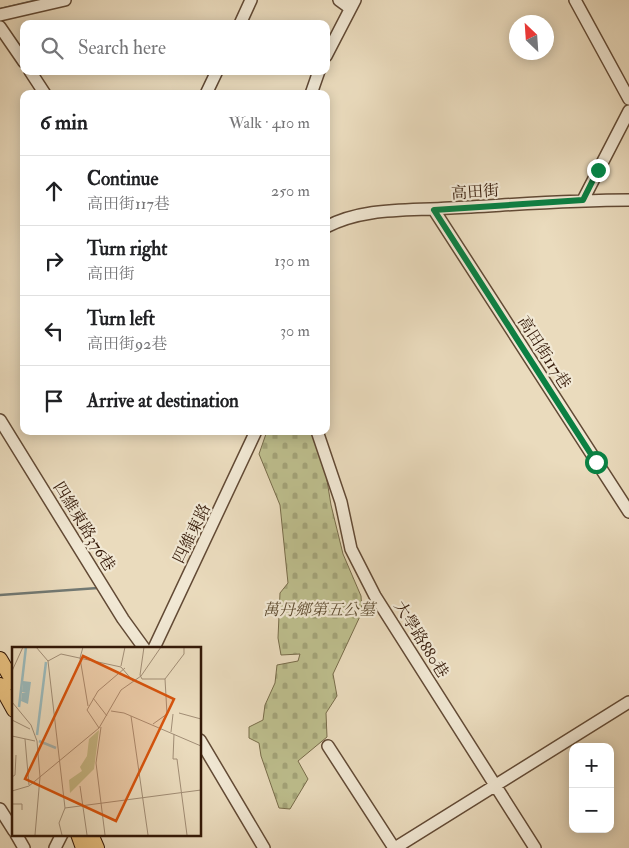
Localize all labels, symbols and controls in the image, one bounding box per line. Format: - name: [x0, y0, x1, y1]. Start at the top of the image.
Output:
- north arrow: [509, 15, 554, 60]
- search box: [20, 20, 330, 75]
- icon: search: [38, 34, 66, 62]
- text: Search here: [78, 36, 166, 60]
- text: 6 min: [40, 109, 88, 136]
- text: Walk · 410 m: [229, 113, 310, 133]
- route end: [587, 159, 610, 182]
- text: Continue: [87, 167, 158, 191]
- icon: ahead: [40, 177, 68, 205]
- street label: 高田街: [450, 180, 500, 204]
- text: 250 m: [271, 181, 310, 201]
- text: 高田街117巷: [87, 194, 170, 214]
- text: Turn right: [87, 237, 167, 261]
- icon: right: [40, 247, 68, 275]
- text: 130 m: [274, 251, 310, 271]
- text: 高田街: [87, 264, 135, 284]
- text: Turn left: [87, 307, 155, 331]
- street label: 高田街117巷: [513, 312, 575, 393]
- icon: left: [40, 317, 68, 345]
- text: 30 m: [280, 321, 310, 341]
- text: 高田街92巷: [87, 334, 167, 354]
- icon: arrive: [40, 387, 68, 415]
- text: Arrive at destination: [87, 389, 239, 413]
- route start: [585, 451, 608, 474]
- street label: 四維東路376巷: [49, 478, 120, 575]
- street label: 四維東路: [169, 500, 215, 567]
- street label: 大學路880巷: [390, 597, 453, 682]
- park label: 萬丹鄉第五公墓: [263, 600, 378, 620]
- inset map: [12, 647, 201, 836]
- map controls: [569, 743, 614, 833]
- button: +: [569, 743, 614, 788]
- button: −: [569, 788, 614, 833]

